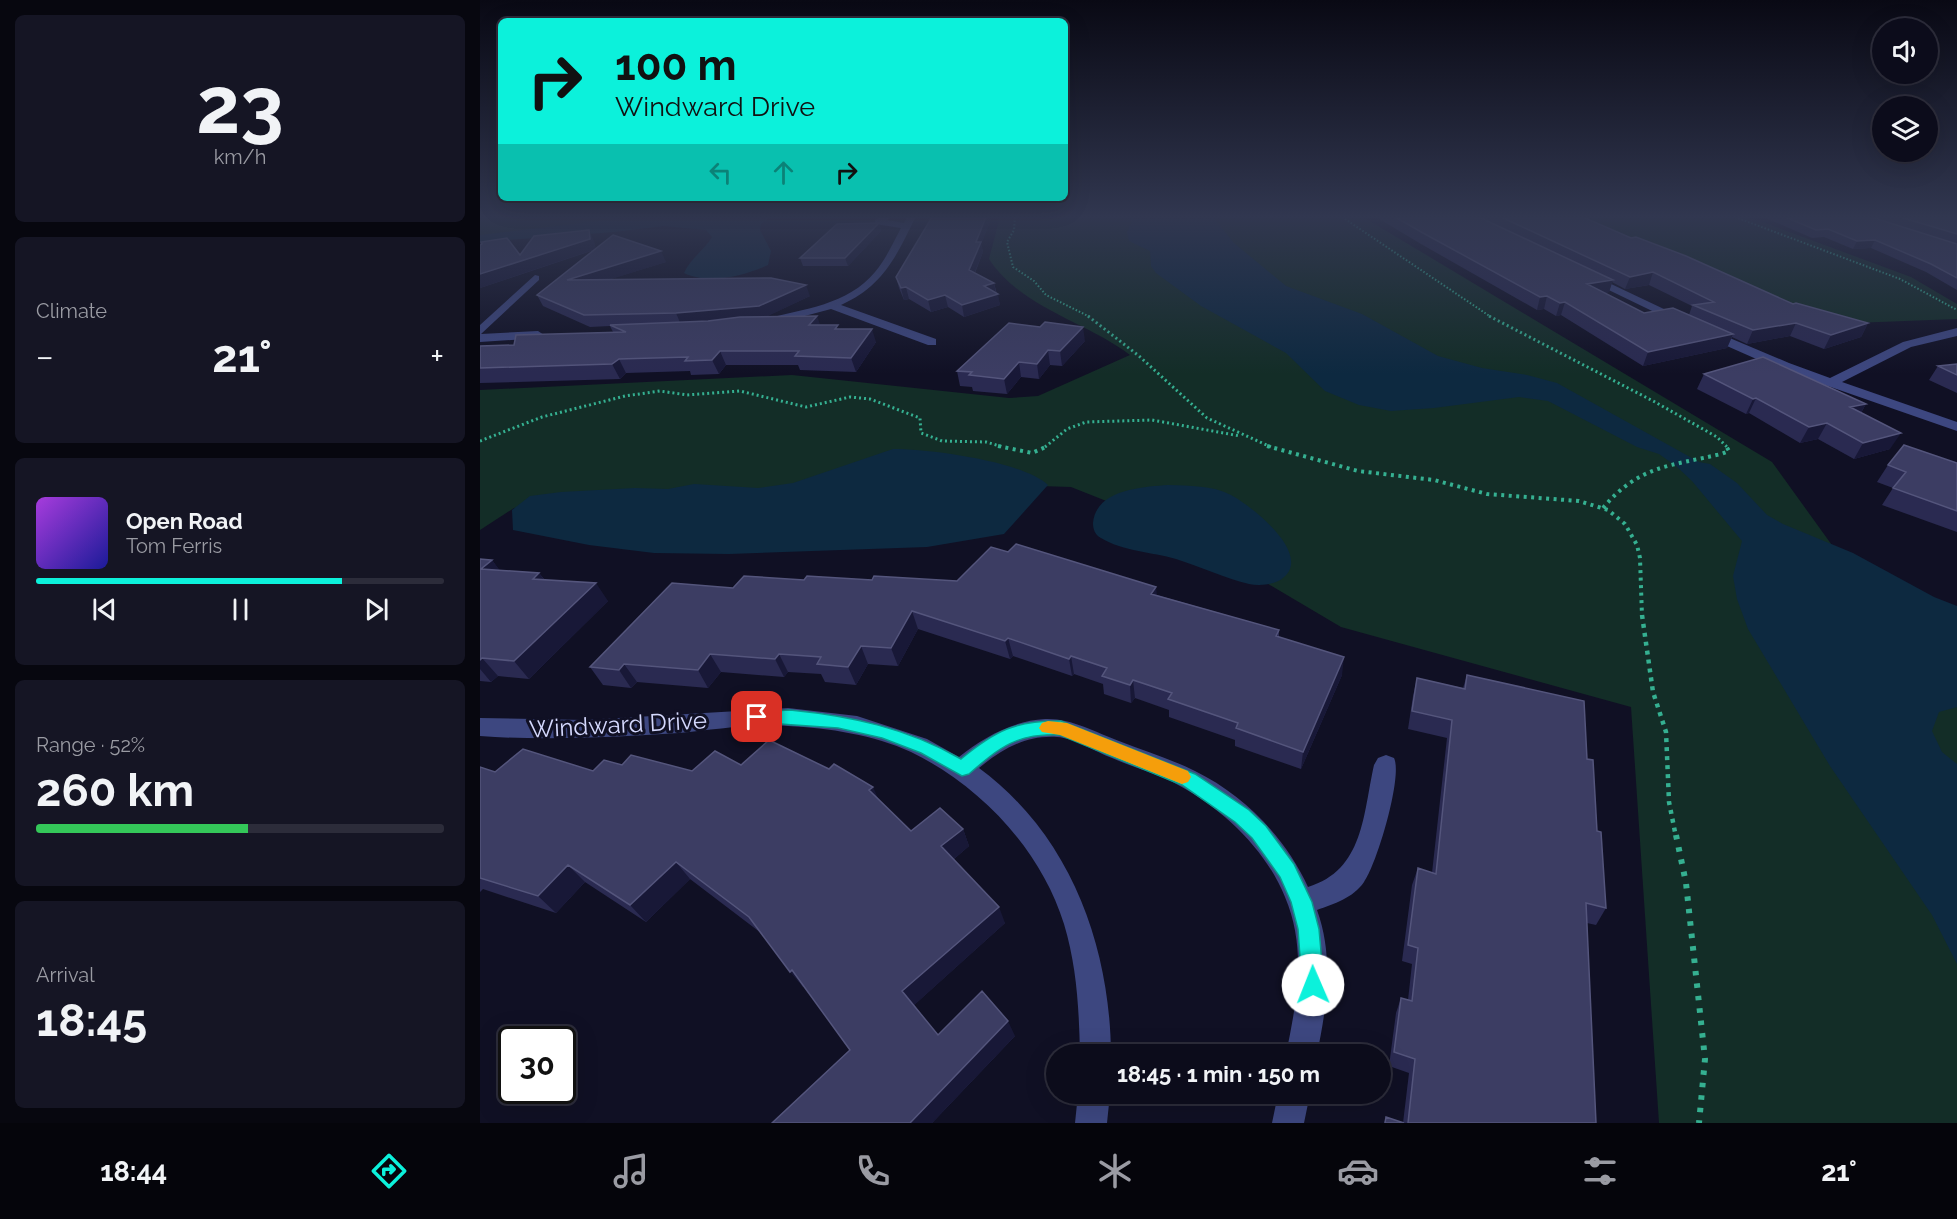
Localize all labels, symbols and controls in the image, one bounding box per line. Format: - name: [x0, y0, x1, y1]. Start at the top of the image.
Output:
- map controls: [1872, 18, 1938, 162]
- button: sound: [1872, 18, 1938, 84]
- text: 100 m: [615, 41, 737, 90]
- icon: right: [516, 42, 594, 120]
- text: 23: [196, 60, 284, 151]
- text: Windward Drive: [615, 91, 815, 122]
- button: layers: [1872, 96, 1938, 162]
- text: km/h: [214, 145, 266, 169]
- icon: left: [704, 156, 737, 189]
- icon: ahead: [767, 156, 800, 189]
- icon: right: [830, 156, 863, 189]
- text: Climate: [36, 299, 107, 323]
- text: 21°: [212, 330, 272, 383]
- text: −: [36, 337, 54, 376]
- text: +: [430, 337, 444, 376]
- text: Open Road: [126, 508, 243, 534]
- text: Tom Ferris: [126, 534, 222, 558]
- icon: previous: [88, 593, 121, 626]
- icon: pause: [224, 593, 257, 626]
- icon: next: [360, 593, 393, 626]
- pin: [731, 691, 782, 742]
- icon: arrive: [740, 700, 773, 733]
- street label: Windward Drive: [528, 705, 708, 744]
- text: Range · 52%: [36, 733, 145, 757]
- text: 260 km: [36, 764, 194, 817]
- position arrow: [1281, 953, 1345, 1017]
- text: Arrival: [36, 963, 95, 987]
- text: 18:45: [36, 994, 147, 1047]
- speed limit sign: 30: [498, 1026, 576, 1104]
- text: 18:45 · 1 min · 150 m: [1117, 1061, 1320, 1087]
- icon: directions: [368, 1150, 410, 1192]
- icon: music: [610, 1150, 652, 1192]
- icon: phone: [852, 1150, 894, 1192]
- icon: climate: [1094, 1150, 1136, 1192]
- icon: car: [1337, 1150, 1379, 1192]
- icon: filters: [1579, 1150, 1621, 1192]
- text: 18:44: [100, 1156, 167, 1187]
- text: 21°: [1821, 1156, 1857, 1187]

